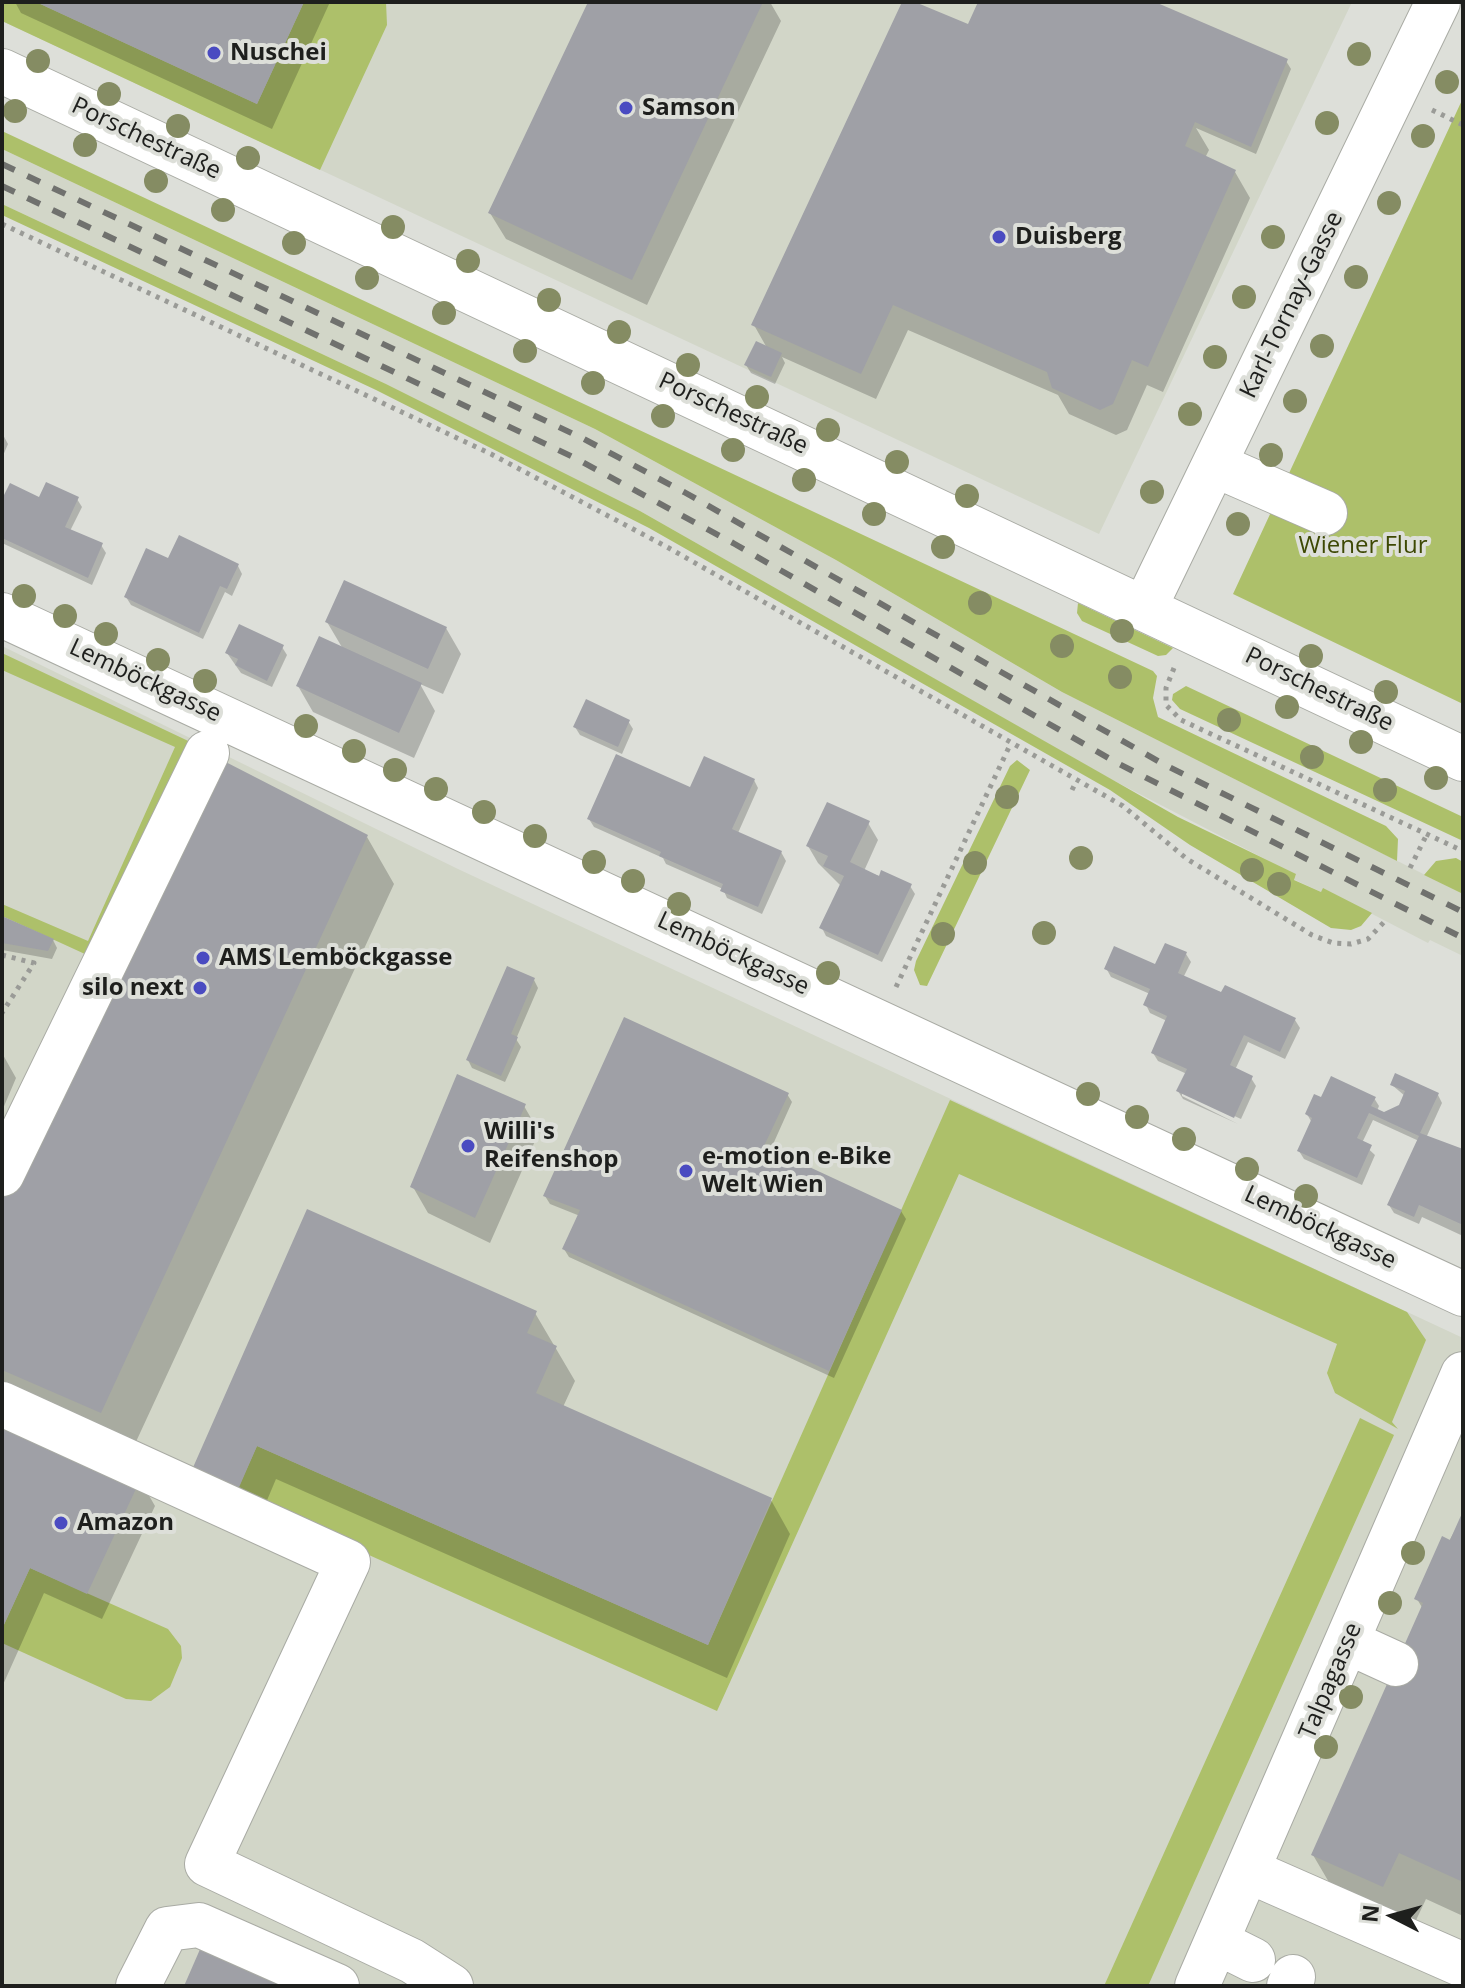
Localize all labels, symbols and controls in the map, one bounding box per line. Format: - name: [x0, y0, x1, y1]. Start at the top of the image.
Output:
- place label: Nuschei: [230, 39, 327, 67]
- marker: Nuschei: [205, 44, 223, 62]
- street label: Porschestraße: [67, 92, 225, 186]
- place label: Samson: [642, 94, 736, 122]
- marker: Samson: [617, 99, 635, 117]
- street label: Karl-Tornay-Gasse: [1234, 207, 1350, 403]
- place label: Duisberg: [1015, 223, 1122, 251]
- marker: Duisberg: [990, 228, 1008, 246]
- street label: Porschestraße: [654, 367, 812, 461]
- park label: Wiener Flur: [1299, 532, 1427, 560]
- street label: Lemböckgasse: [65, 633, 225, 729]
- street label: Porschestraße: [1240, 642, 1398, 738]
- street label: Lemböckgasse: [653, 906, 813, 1002]
- place label: AMS Lemböckgasse: [219, 944, 452, 972]
- marker: AMS Lemböckgasse: [194, 949, 212, 967]
- place label: silo next: [82, 974, 184, 1002]
- marker: silo next: [191, 979, 209, 997]
- place label: Willi's Reifenshop: [484, 1118, 618, 1174]
- marker: Willi's Reifenshop: [459, 1137, 477, 1155]
- place label: e-motion e-Bike Welt Wien: [702, 1143, 891, 1199]
- marker: e-motion e-Bike Welt Wien: [677, 1162, 695, 1180]
- street label: Lemböckgasse: [1240, 1180, 1400, 1276]
- place label: Amazon: [77, 1509, 174, 1537]
- marker: Amazon: [52, 1514, 70, 1532]
- street label: Talpagasse: [1294, 1619, 1368, 1743]
- north arrow: [1353, 1876, 1433, 1956]
- text: N: [1353, 1903, 1385, 1924]

